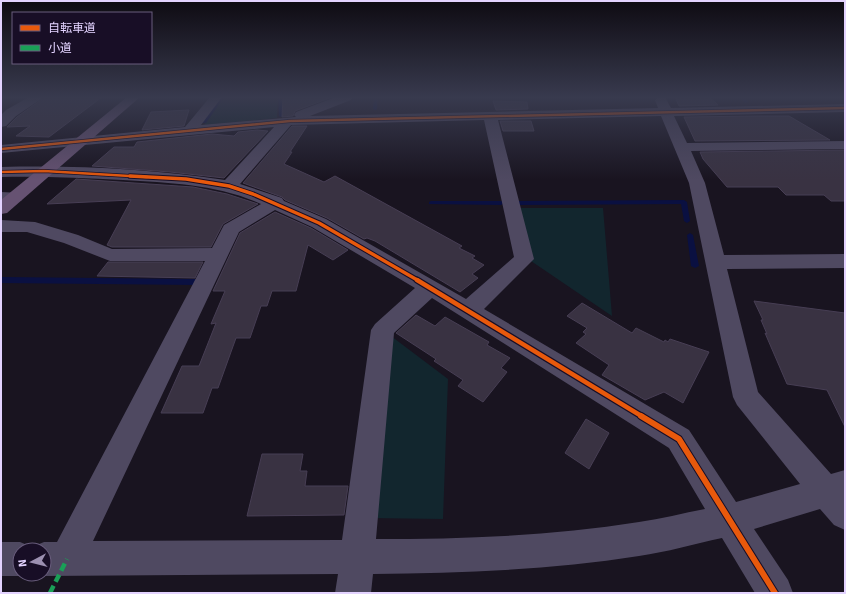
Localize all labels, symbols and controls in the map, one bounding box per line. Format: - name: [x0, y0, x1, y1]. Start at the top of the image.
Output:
- legend: [12, 12, 152, 64]
- text: 自転車道: [48, 21, 96, 36]
- text: 小道: [48, 41, 72, 56]
- north arrow: [12, 542, 52, 582]
- text: N: [16, 559, 29, 568]

